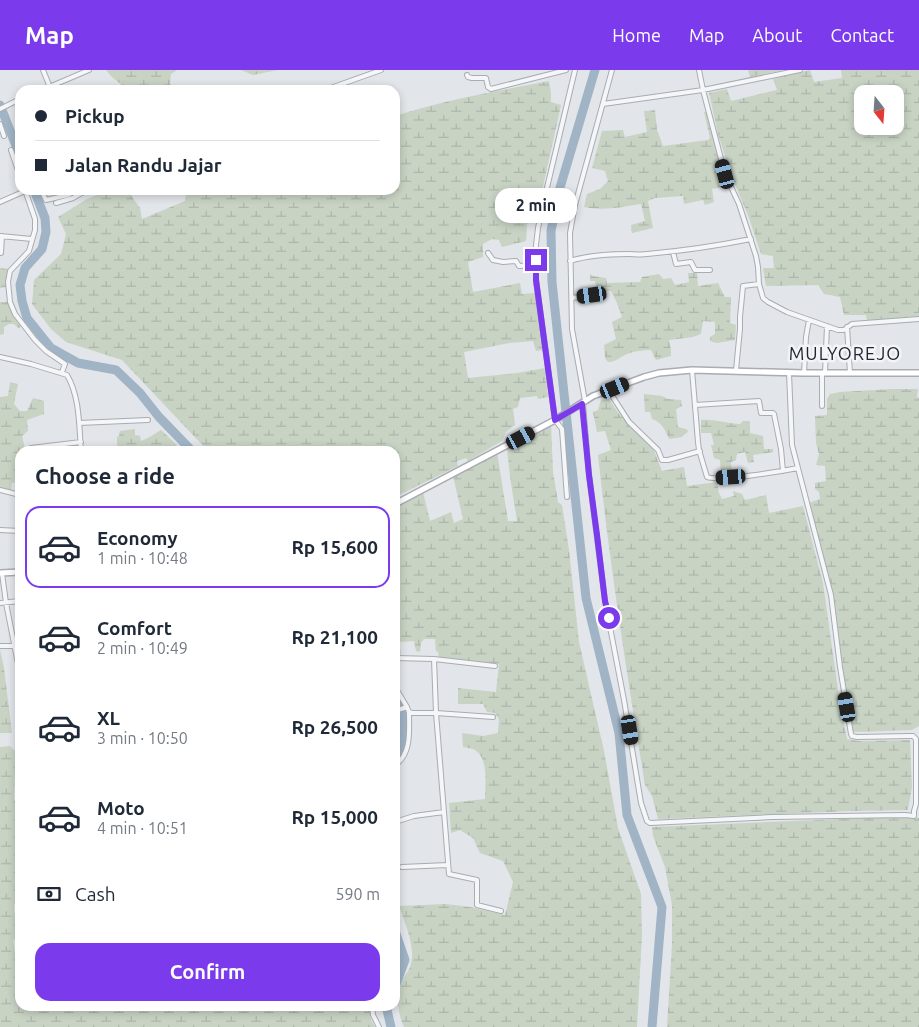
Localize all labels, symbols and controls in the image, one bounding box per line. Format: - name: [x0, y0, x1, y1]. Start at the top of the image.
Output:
- text: Map: [25, 22, 74, 49]
- text: Home: [612, 25, 661, 45]
- text: Map: [689, 25, 724, 45]
- text: About: [752, 25, 802, 45]
- text: Contact: [830, 25, 894, 45]
- north arrow: [854, 85, 904, 135]
- map controls: [854, 85, 904, 135]
- text: Pickup: [65, 105, 125, 127]
- text: Jalan Randu Jajar: [65, 154, 222, 176]
- car: [713, 158, 736, 190]
- callout: 2 min: [495, 188, 577, 222]
- text: 2 min: [516, 196, 556, 214]
- route end: [525, 249, 547, 271]
- car: [576, 285, 607, 305]
- district label: MULYOREJO: [789, 343, 901, 363]
- car: [598, 375, 631, 401]
- car: [504, 424, 537, 452]
- text: Choose a ride: [35, 463, 175, 488]
- car: [715, 468, 746, 486]
- icon: car: [37, 525, 82, 570]
- text: Economy: [97, 527, 178, 549]
- text: Rp 15,600: [291, 536, 378, 558]
- text: 1 min · 10:48: [97, 549, 188, 567]
- route start: [598, 607, 620, 629]
- icon: car: [37, 615, 82, 660]
- text: Comfort: [97, 617, 172, 639]
- text: Rp 21,100: [291, 626, 378, 648]
- text: 2 min · 10:49: [97, 639, 188, 657]
- car: [837, 691, 856, 723]
- icon: car: [37, 705, 82, 750]
- text: XL: [97, 707, 120, 729]
- car: [620, 714, 639, 746]
- text: Rp 26,500: [291, 716, 378, 738]
- text: 3 min · 10:50: [97, 729, 188, 747]
- icon: car: [37, 795, 82, 840]
- text: Moto: [97, 797, 145, 819]
- text: Rp 15,000: [291, 806, 378, 828]
- text: 4 min · 10:51: [97, 819, 188, 837]
- icon: cash: [35, 880, 63, 908]
- text: Cash: [75, 883, 116, 905]
- text: 590 m: [335, 885, 380, 903]
- button: Confirm: [35, 943, 380, 1001]

